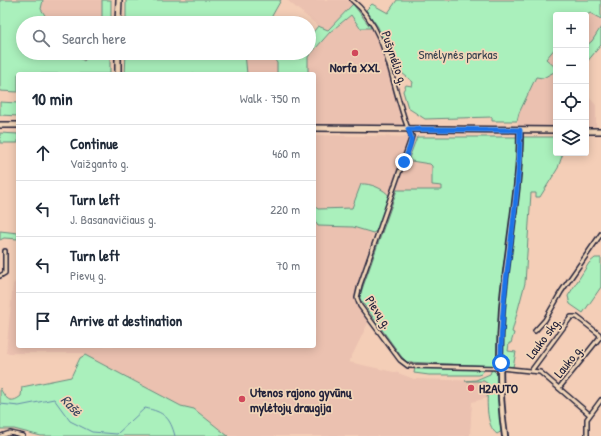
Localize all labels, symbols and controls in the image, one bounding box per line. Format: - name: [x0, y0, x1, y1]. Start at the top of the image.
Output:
- map controls: [553, 12, 589, 156]
- button: +: [553, 12, 589, 48]
- search box: [16, 16, 316, 60]
- icon: search: [30, 27, 52, 49]
- text: Search here: [62, 28, 126, 49]
- street label: Pušynėlio g.: [377, 29, 413, 88]
- park label: Smėlynės parkas: [418, 45, 498, 63]
- marker: Norfa XXL: [350, 48, 360, 58]
- button: −: [553, 48, 589, 84]
- place label: Norfa XXL: [330, 58, 380, 76]
- button: locate: [553, 84, 589, 120]
- text: 10 min: [32, 87, 73, 110]
- text: Walk · 750 m: [240, 89, 300, 107]
- button: layers: [553, 120, 589, 156]
- text: Continue: [70, 133, 118, 154]
- icon: ahead: [32, 142, 54, 164]
- text: 460 m: [272, 144, 300, 162]
- route end: [395, 153, 413, 171]
- text: Vaižganto g.: [70, 154, 129, 172]
- text: Turn left: [70, 189, 120, 210]
- icon: left: [32, 198, 54, 220]
- text: 220 m: [270, 200, 300, 218]
- text: J. Basanavičiaus g.: [70, 210, 156, 228]
- text: Turn left: [70, 245, 120, 266]
- icon: left: [32, 254, 54, 276]
- text: 70 m: [276, 256, 300, 274]
- text: Pievų g.: [70, 266, 106, 284]
- street label: Pievų g.: [361, 292, 397, 332]
- icon: arrive: [32, 310, 54, 332]
- text: Arrive at destination: [70, 310, 182, 331]
- street label: Lauko skg.: [521, 313, 565, 362]
- street label: Lauko g.: [549, 341, 587, 381]
- route start: [492, 354, 510, 372]
- place label: H2AUTO: [479, 379, 519, 397]
- place label: Utenos rajono gyvūnų mylėtojų draugija: [250, 383, 353, 417]
- marker: H2AUTO: [466, 383, 476, 393]
- water label: Rašė: [57, 390, 88, 421]
- marker: Utenos rajono gyvūnų mylėtojų draugija: [237, 394, 247, 404]

